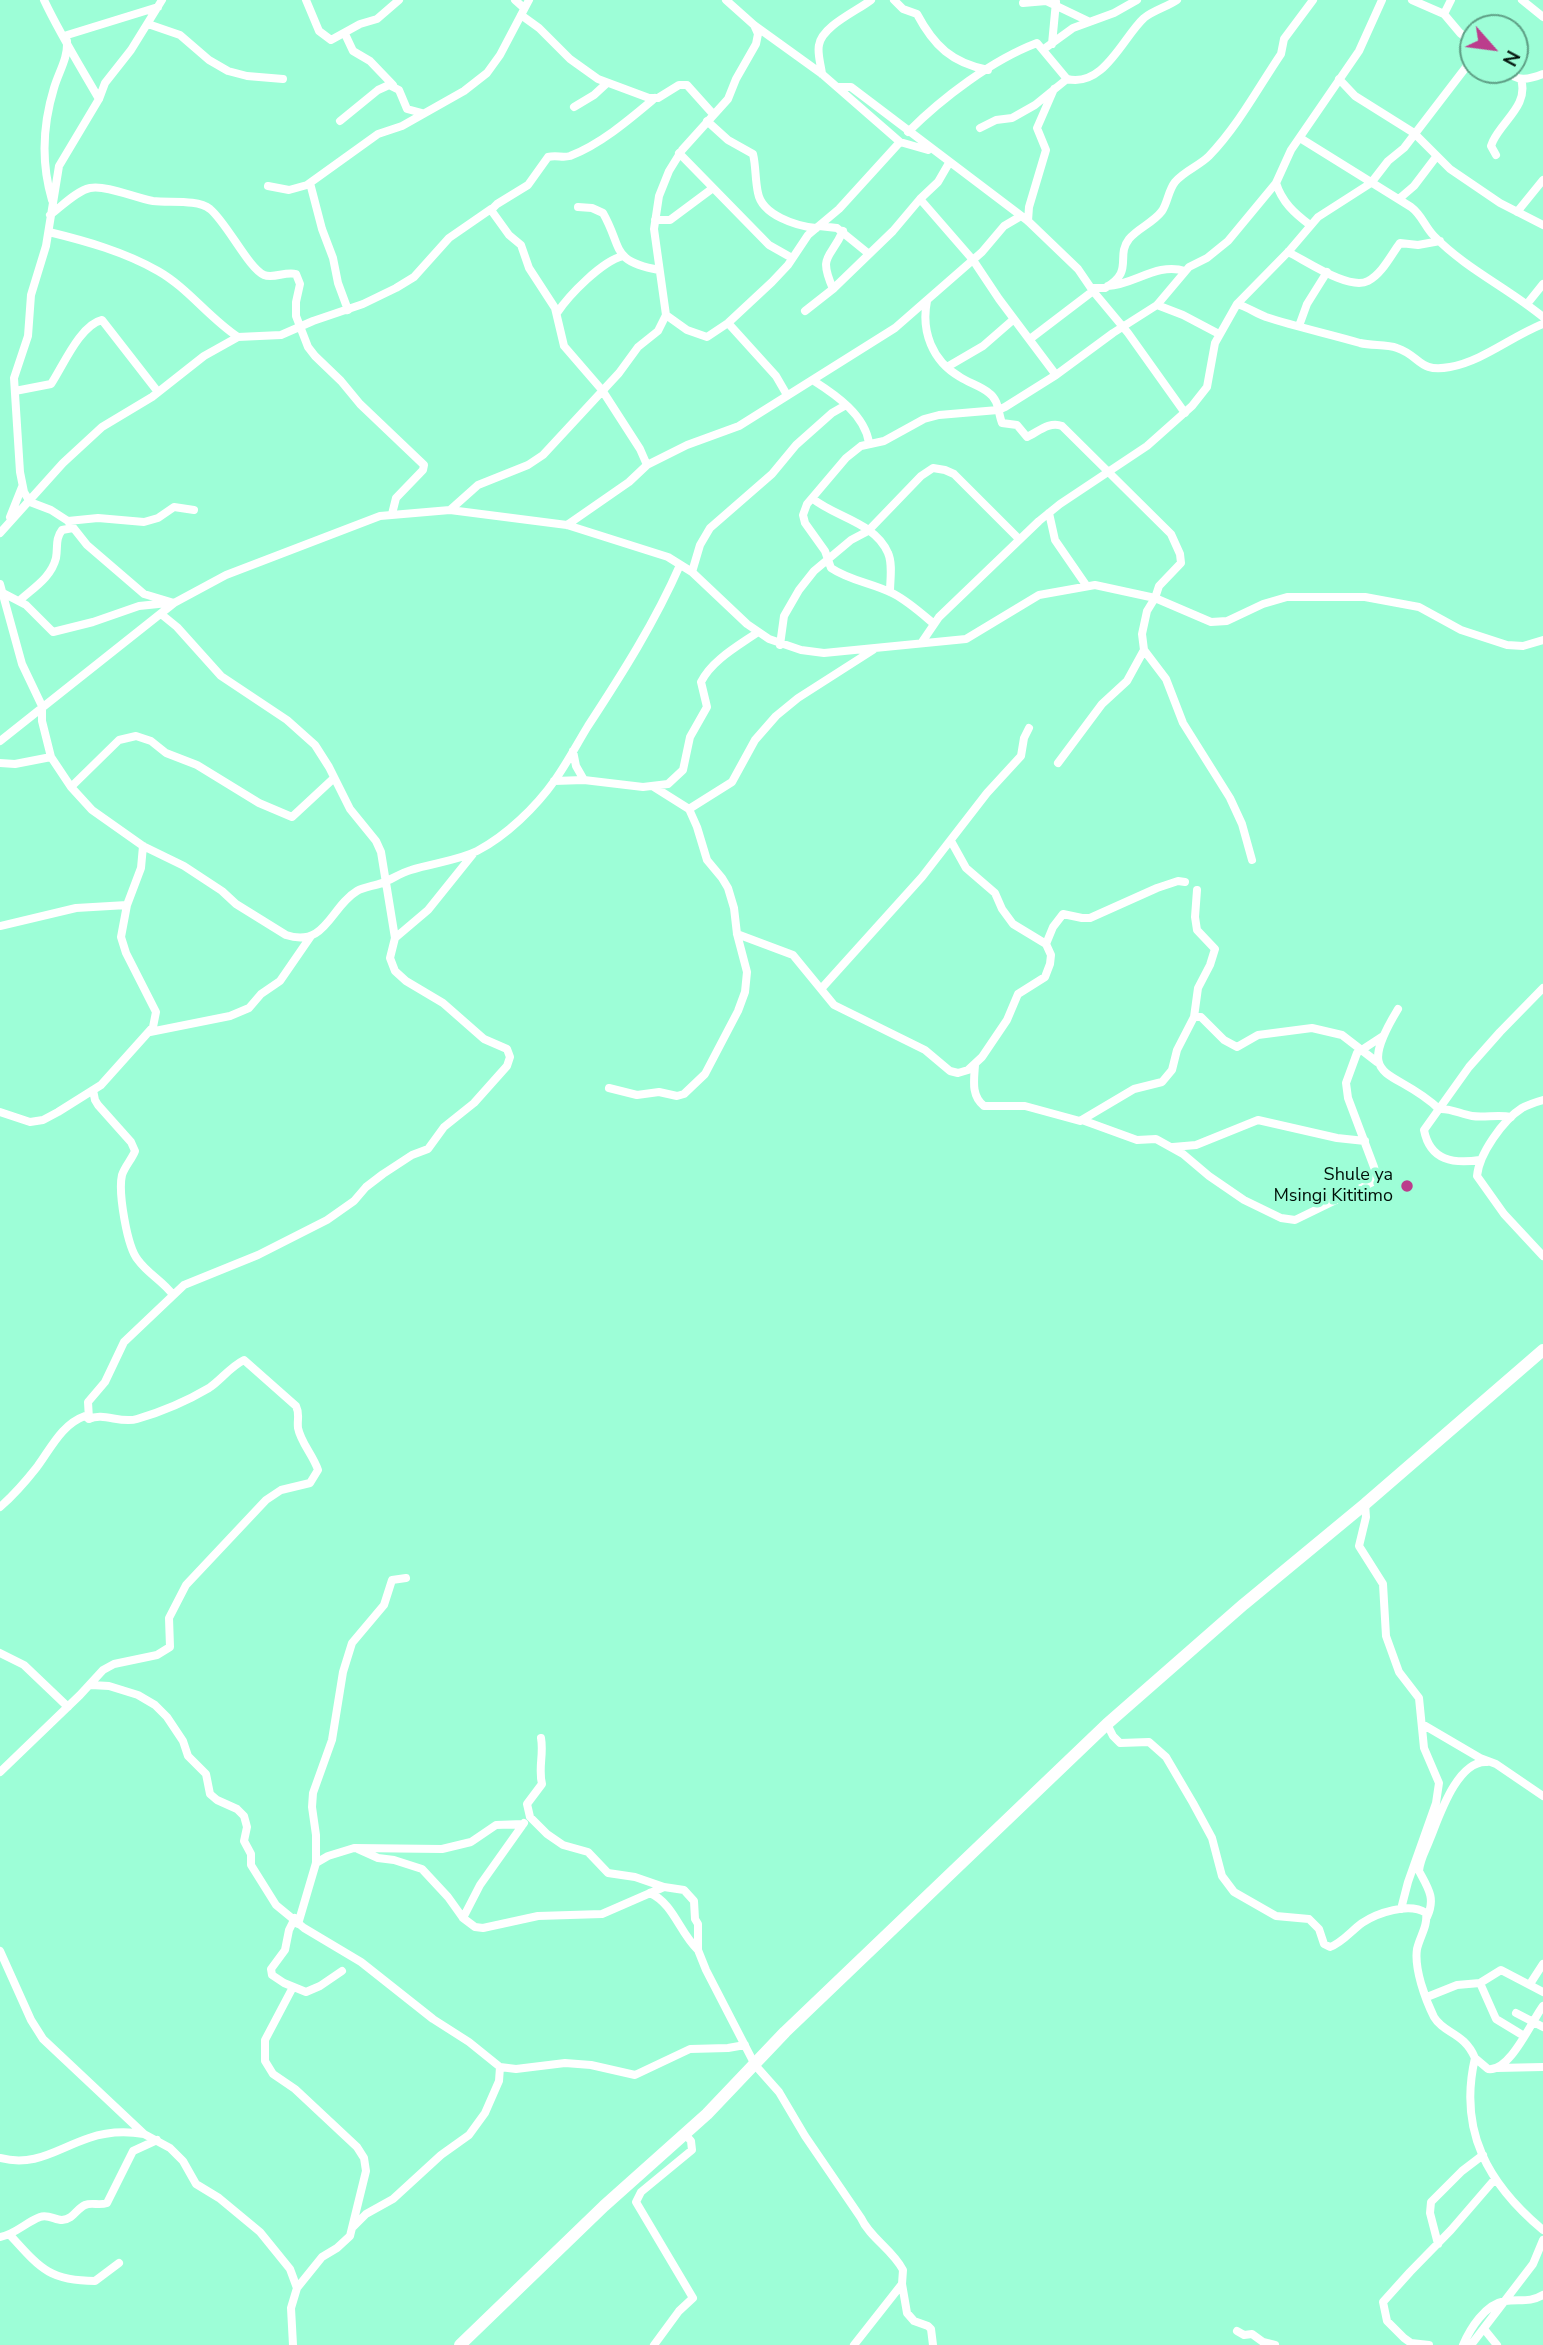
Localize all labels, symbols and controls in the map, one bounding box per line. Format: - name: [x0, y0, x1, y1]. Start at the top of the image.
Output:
- north arrow: [1459, 14, 1529, 84]
- text: N: [1496, 46, 1526, 70]
- place label: Shule ya Msingi Kititimo: [1273, 1165, 1393, 1208]
- marker: Shule ya Msingi Kititimo: [1399, 1178, 1415, 1194]

